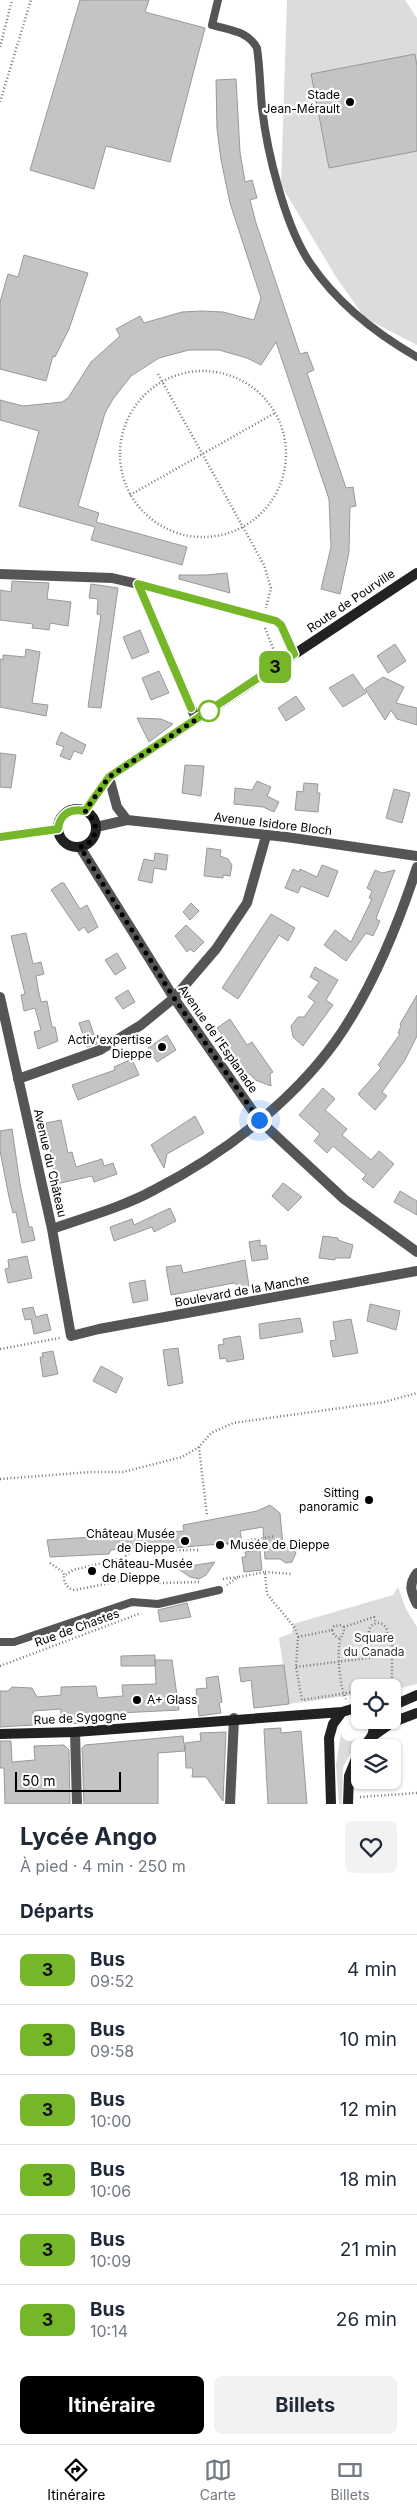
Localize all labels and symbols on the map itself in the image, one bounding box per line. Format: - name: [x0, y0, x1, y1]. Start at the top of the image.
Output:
- place label: Stade Jean-Mérault: [263, 87, 340, 116]
- marker: Stade Jean-Mérault: [344, 96, 356, 108]
- street label: Route de Pourville: [304, 566, 398, 636]
- line badge: 3: [259, 651, 291, 683]
- unlabelled marker: [198, 700, 220, 722]
- street label: Avenue Isidore Bloch: [213, 809, 333, 838]
- street label: Avenue de l'Esplanade: [175, 982, 261, 1096]
- place label: Activ'expertise Dieppe: [67, 1032, 152, 1061]
- marker: Activ'expertise Dieppe: [156, 1041, 168, 1053]
- street label: Avenue du Château: [31, 1107, 70, 1219]
- your location: [247, 1108, 272, 1133]
- street label: Boulevard de la Manche: [173, 1271, 310, 1310]
- place label: Sitting panoramic: [299, 1485, 359, 1514]
- marker: Sitting panoramic: [363, 1494, 375, 1506]
- place label: Château Musée de Dieppe: [86, 1526, 175, 1555]
- marker: Château Musée de Dieppe: [179, 1535, 191, 1547]
- place label: Musée de Dieppe: [230, 1537, 330, 1552]
- marker: Musée de Dieppe: [214, 1539, 226, 1551]
- place label: Château-Musée de Dieppe: [102, 1556, 193, 1585]
- marker: Château-Musée de Dieppe: [86, 1565, 98, 1577]
- street label: Rue de Chastes: [32, 1605, 121, 1650]
- park label: Square du Canada: [343, 1630, 405, 1659]
- place label: A+ Glass: [147, 1692, 197, 1707]
- marker: A+ Glass: [131, 1694, 143, 1706]
- street label: Rue de Sygogne: [33, 1708, 127, 1727]
- scale bar: [15, 1769, 121, 1792]

